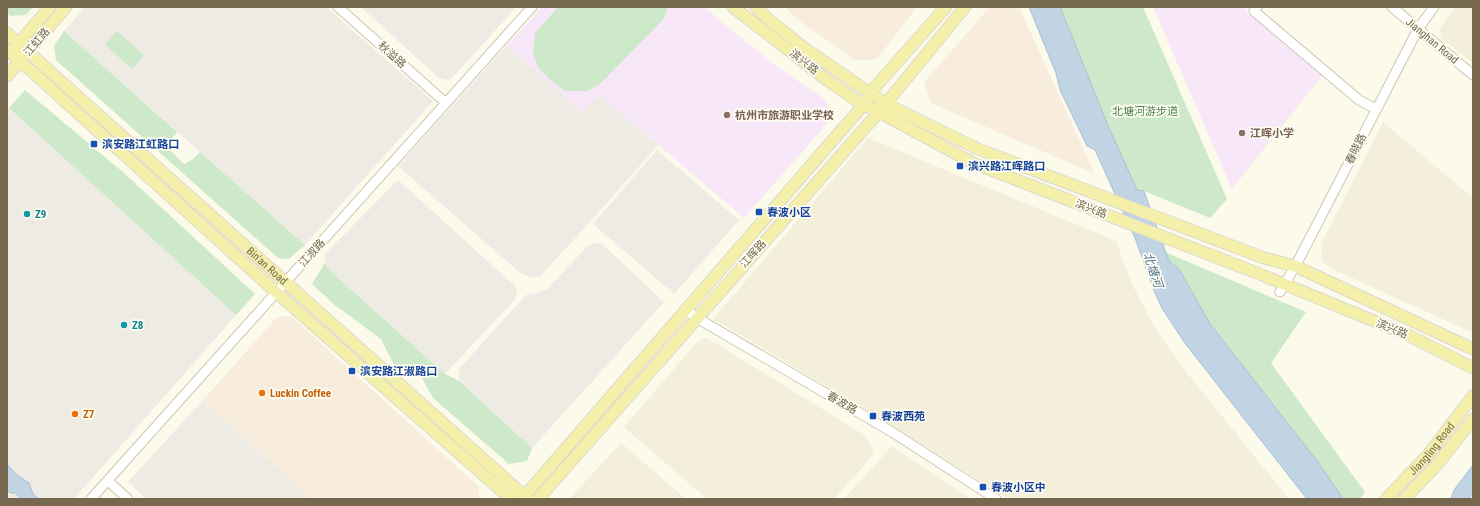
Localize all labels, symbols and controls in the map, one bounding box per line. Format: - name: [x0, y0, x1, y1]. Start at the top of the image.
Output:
- street label: Jianghan Road: [1403, 15, 1461, 67]
- street label: 江虹路: [21, 25, 53, 59]
- street label: 秋溢路: [375, 39, 409, 71]
- street label: 滨兴路: [787, 47, 821, 77]
- park label: 北塘河游步道: [1112, 105, 1178, 118]
- place label: 杭州市旅游职业学校: [735, 109, 834, 122]
- marker: 杭州市旅游职业学校: [722, 110, 732, 120]
- place label: 江晖小学: [1250, 127, 1294, 140]
- marker: 江晖小学: [1237, 128, 1247, 138]
- street label: 春晓路: [1343, 131, 1369, 167]
- place label: 滨安路江虹路口: [102, 138, 179, 151]
- marker: 滨安路江虹路口: [89, 139, 99, 149]
- place label: 滨兴路江晖路口: [968, 160, 1045, 173]
- marker: 滨兴路江晖路口: [955, 161, 965, 171]
- street label: 滨兴路: [1073, 197, 1109, 221]
- place label: 春波小区: [767, 206, 811, 219]
- marker: 春波小区: [754, 207, 764, 217]
- place label: Z9: [35, 208, 46, 221]
- marker: Z9: [22, 209, 32, 219]
- street label: 江淑路: [296, 236, 328, 270]
- street label: 江晖路: [737, 237, 769, 271]
- street label: Bin'an Road: [244, 244, 290, 287]
- water label: 北塘河: [1141, 251, 1166, 291]
- street label: 滨兴路: [1374, 317, 1410, 341]
- place label: Z8: [132, 319, 144, 332]
- marker: Z8: [119, 320, 129, 330]
- place label: 滨安路江淑路口: [360, 365, 437, 378]
- marker: 滨安路江淑路口: [347, 366, 357, 376]
- place label: Luckin Coffee: [270, 387, 331, 400]
- marker: Luckin Coffee: [257, 388, 267, 398]
- street label: 春波路: [824, 389, 860, 417]
- place label: Z7: [83, 408, 95, 421]
- marker: Z7: [70, 409, 80, 419]
- place label: 春波西苑: [881, 410, 925, 423]
- marker: 春波西苑: [868, 411, 878, 421]
- street label: Jiangling Road: [1406, 420, 1457, 478]
- place label: 春波小区中: [991, 481, 1046, 494]
- marker: 春波小区中: [978, 482, 988, 492]

